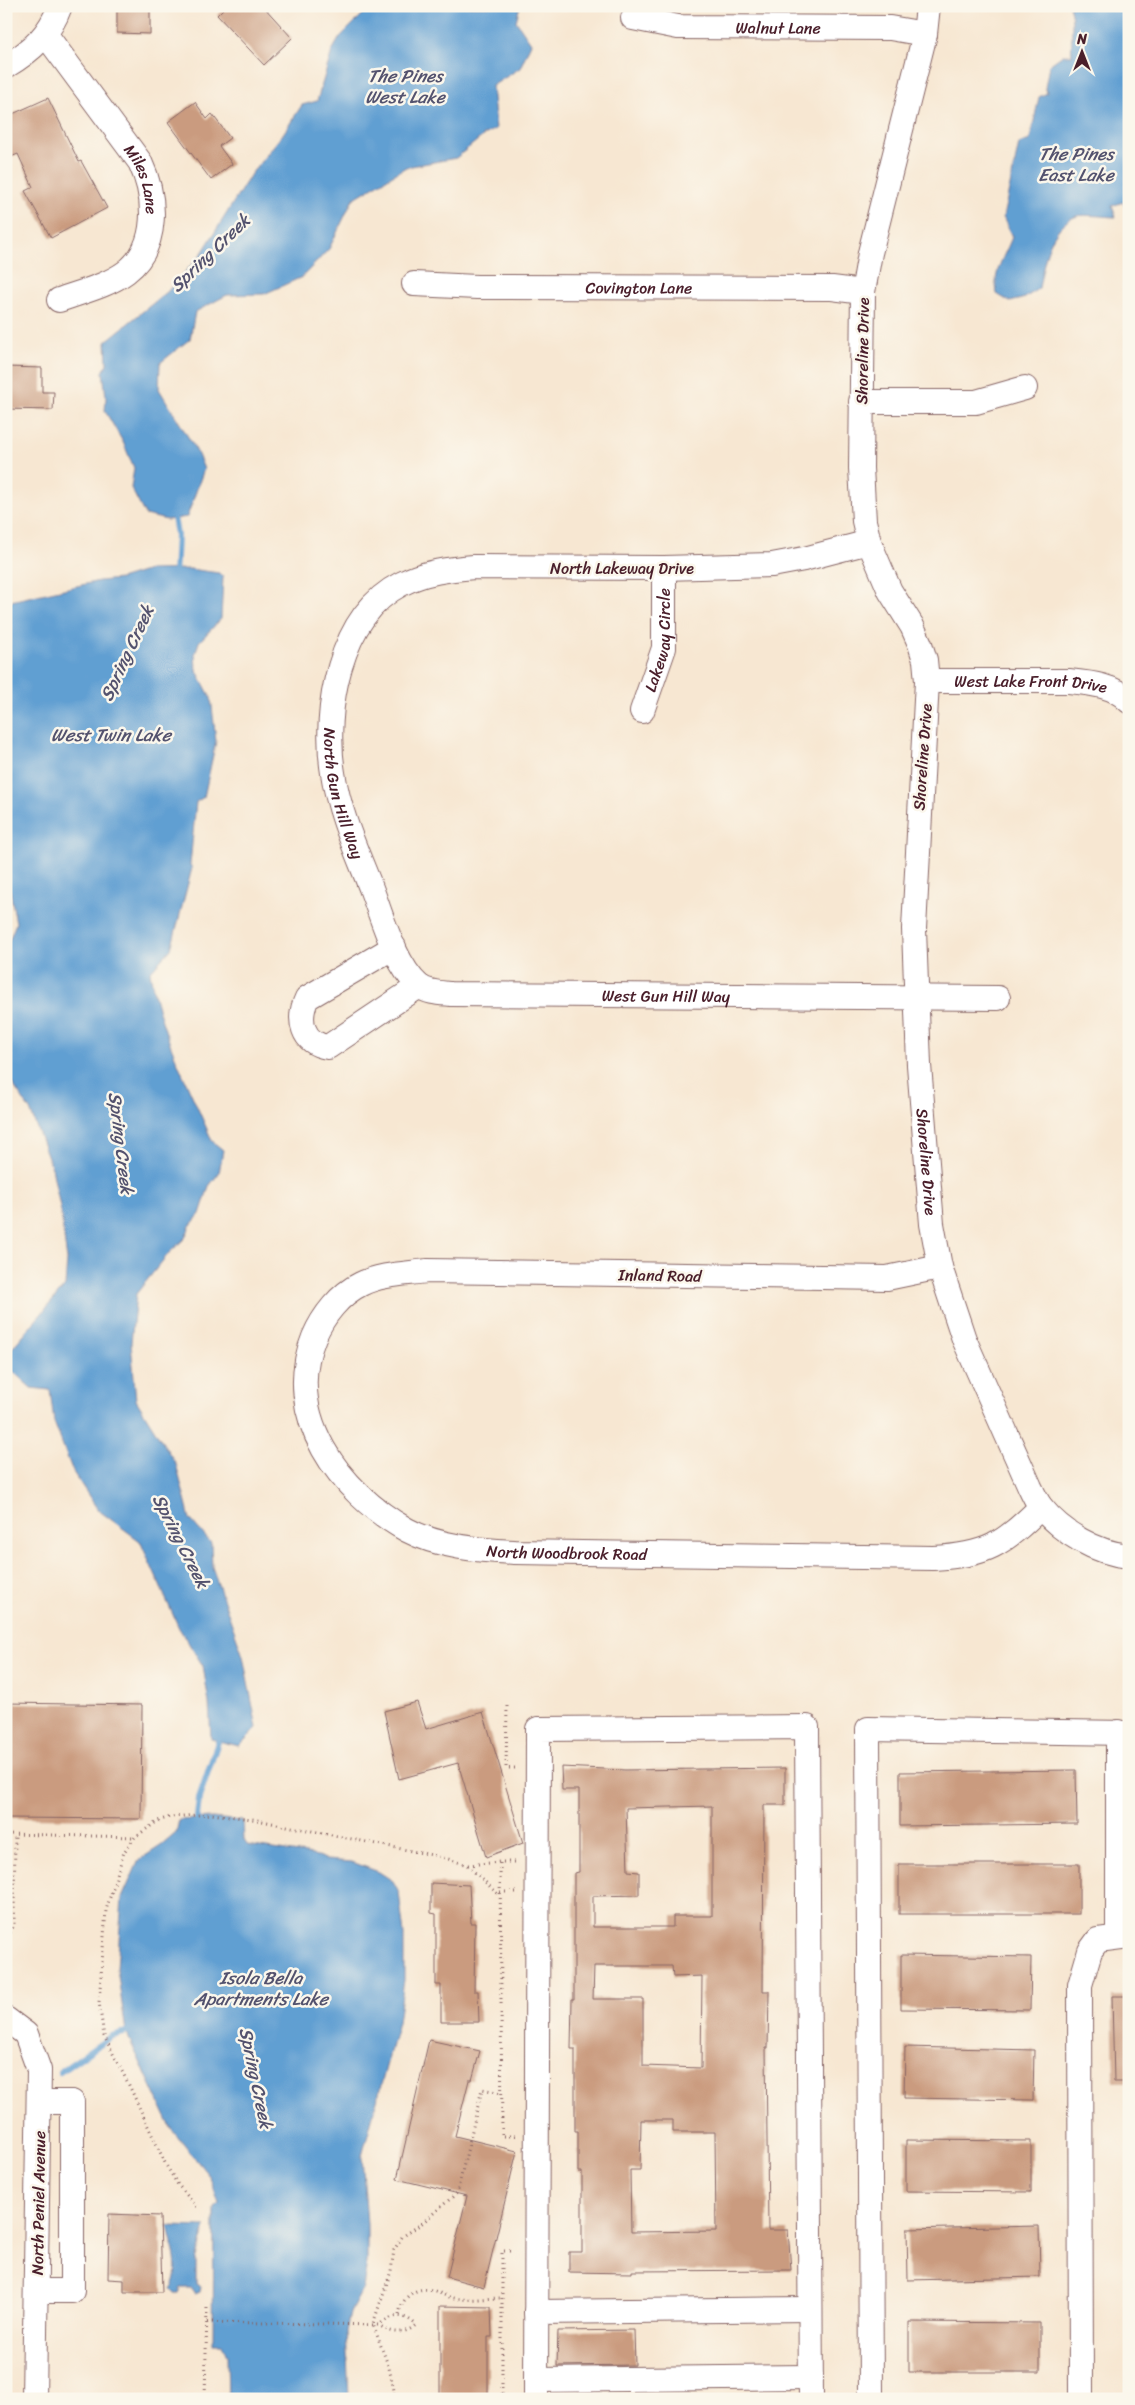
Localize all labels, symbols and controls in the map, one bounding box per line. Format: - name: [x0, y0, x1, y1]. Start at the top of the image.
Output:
- street label: Walnut Lane: [735, 13, 821, 43]
- text: N: [1076, 27, 1087, 52]
- north arrow: [1058, 28, 1108, 78]
- water label: The Pines West Lake: [365, 60, 447, 113]
- street label: Miles Lane: [116, 138, 166, 215]
- water label: The Pines East Lake: [1038, 138, 1116, 191]
- water label: Spring Creek: [162, 205, 259, 300]
- street label: Covington Lane: [585, 273, 692, 303]
- street label: Shoreline Drive: [847, 297, 878, 405]
- street label: North Lakeway Drive: [550, 554, 694, 583]
- street label: Lakeway Circle: [636, 588, 679, 696]
- water label: Spring Creek: [91, 598, 164, 706]
- street label: West Lake Front Drive: [954, 667, 1111, 702]
- street label: Shoreline Drive: [904, 702, 941, 811]
- water label: West Twin Lake: [51, 719, 173, 751]
- street label: North Gun Hill Way: [315, 728, 372, 864]
- street label: West Gun Hill Way: [602, 981, 731, 1011]
- water label: Spring Creek: [99, 1090, 143, 1197]
- street label: Shoreline Drive: [908, 1107, 945, 1217]
- street label: Inland Road: [617, 1260, 703, 1291]
- water label: Spring Creek: [143, 1488, 219, 1595]
- street label: North Woodbrook Road: [485, 1536, 649, 1569]
- water label: Isola Bella Apartments Lake: [193, 1962, 330, 2015]
- water label: Spring Creek: [230, 2024, 283, 2133]
- street label: North Peniel Avenue: [23, 2131, 54, 2276]

